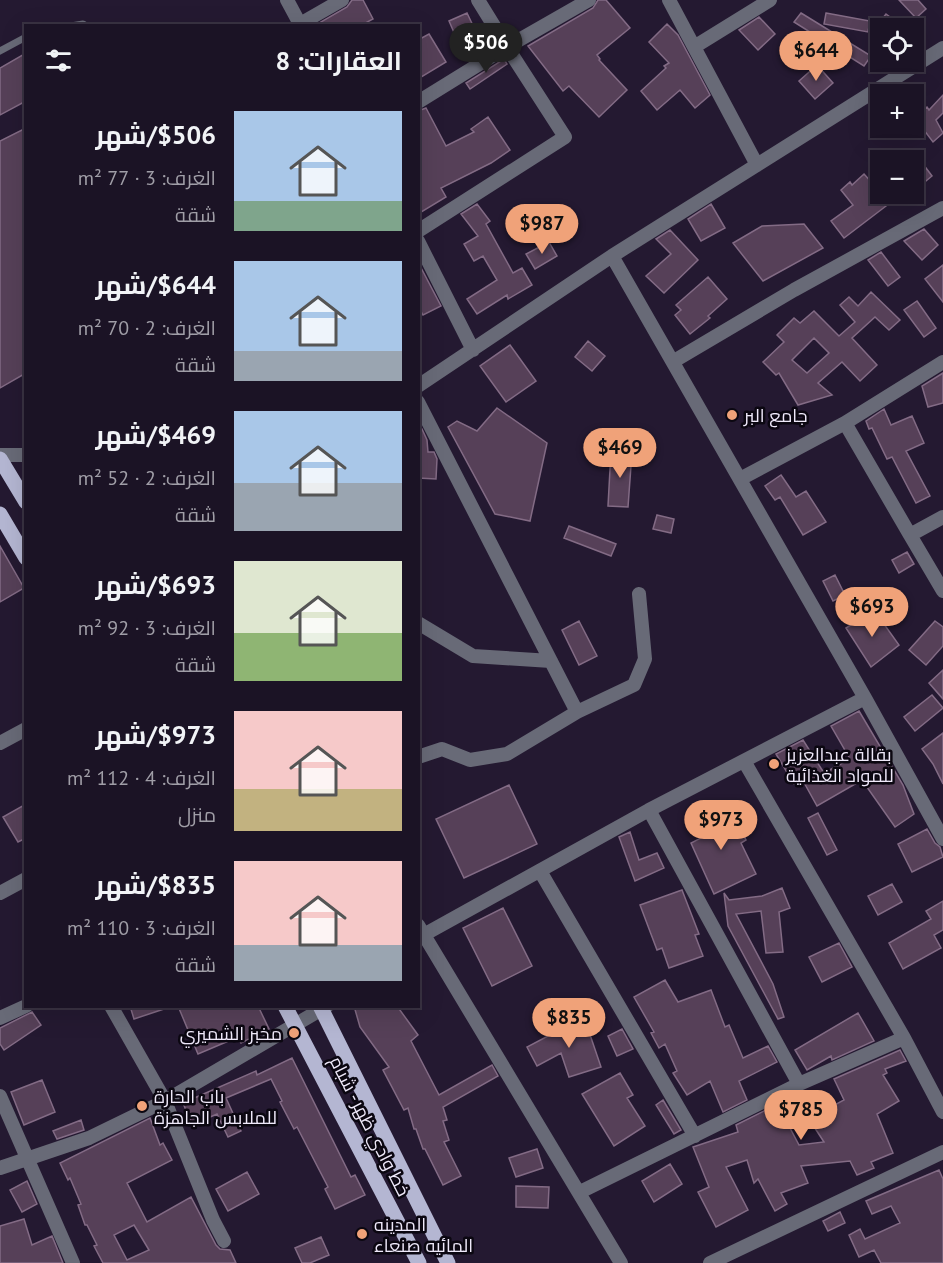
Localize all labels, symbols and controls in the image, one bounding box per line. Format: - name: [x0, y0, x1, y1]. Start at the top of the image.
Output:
- map controls: [870, 18, 924, 204]
- button: locate: [870, 18, 924, 72]
- pin: $506: [450, 23, 522, 74]
- text: $506: [463, 29, 509, 55]
- pin: $644: [780, 31, 852, 82]
- text: $644: [793, 37, 839, 63]
- icon: filters: [42, 44, 75, 77]
- text: العقارات: 8: [276, 44, 402, 77]
- button: +: [870, 84, 924, 138]
- text: $506/شهر: [96, 118, 216, 151]
- icon: home: [282, 135, 354, 207]
- button: −: [870, 150, 924, 204]
- text: الغرف: 3 · 77 m²: [78, 165, 216, 191]
- text: شقة: [175, 202, 216, 228]
- pin: $987: [506, 204, 578, 255]
- text: $987: [519, 210, 565, 236]
- text: $644/شهر: [96, 268, 216, 301]
- icon: home: [282, 285, 354, 357]
- text: الغرف: 2 · 70 m²: [78, 315, 216, 341]
- text: شقة: [175, 352, 216, 378]
- place label: جامع البر: [743, 404, 808, 428]
- marker: جامع البر: [725, 408, 739, 422]
- text: $469/شهر: [96, 418, 216, 451]
- pin: $469: [584, 428, 656, 479]
- text: $469: [597, 434, 643, 460]
- icon: home: [282, 435, 354, 507]
- text: الغرف: 2 · 52 m²: [78, 465, 216, 491]
- text: شقة: [175, 502, 216, 528]
- text: $693/شهر: [96, 568, 216, 601]
- icon: home: [282, 585, 354, 657]
- pin: $693: [836, 587, 908, 638]
- text: $693: [849, 593, 895, 619]
- text: الغرف: 3 · 92 m²: [78, 615, 216, 641]
- text: شقة: [175, 652, 216, 678]
- text: $973/شهر: [96, 718, 216, 751]
- icon: home: [282, 735, 354, 807]
- place label: بقالة عبدالعزيز للمواد الغذائية: [785, 743, 894, 787]
- marker: بقالة عبدالعزيز للمواد الغذائية: [767, 757, 781, 771]
- text: الغرف: 4 · 112 m²: [67, 765, 216, 791]
- pin: $973: [685, 800, 757, 851]
- text: منزل: [178, 802, 216, 828]
- text: $973: [698, 806, 744, 832]
- text: $835/شهر: [96, 868, 216, 901]
- icon: home: [282, 885, 354, 957]
- text: الغرف: 3 · 110 m²: [67, 915, 216, 941]
- text: شقة: [175, 952, 216, 978]
- pin: $835: [533, 998, 605, 1049]
- text: $835: [546, 1004, 592, 1030]
- place label: مخبز الشميري: [180, 1022, 282, 1048]
- marker: مخبز الشميري: [287, 1026, 301, 1040]
- street label: خط وادي ظهر - شبام: [322, 1052, 415, 1201]
- place label: باب الحارة للملابس الجاهزة: [154, 1085, 277, 1129]
- pin: $785: [765, 1090, 837, 1141]
- text: $785: [778, 1096, 824, 1122]
- marker: باب الحارة للملابس الجاهزة: [135, 1099, 149, 1113]
- place label: المدينه المائيه صنعاء: [374, 1213, 473, 1257]
- marker: المدينه المائيه صنعاء: [355, 1227, 369, 1241]

